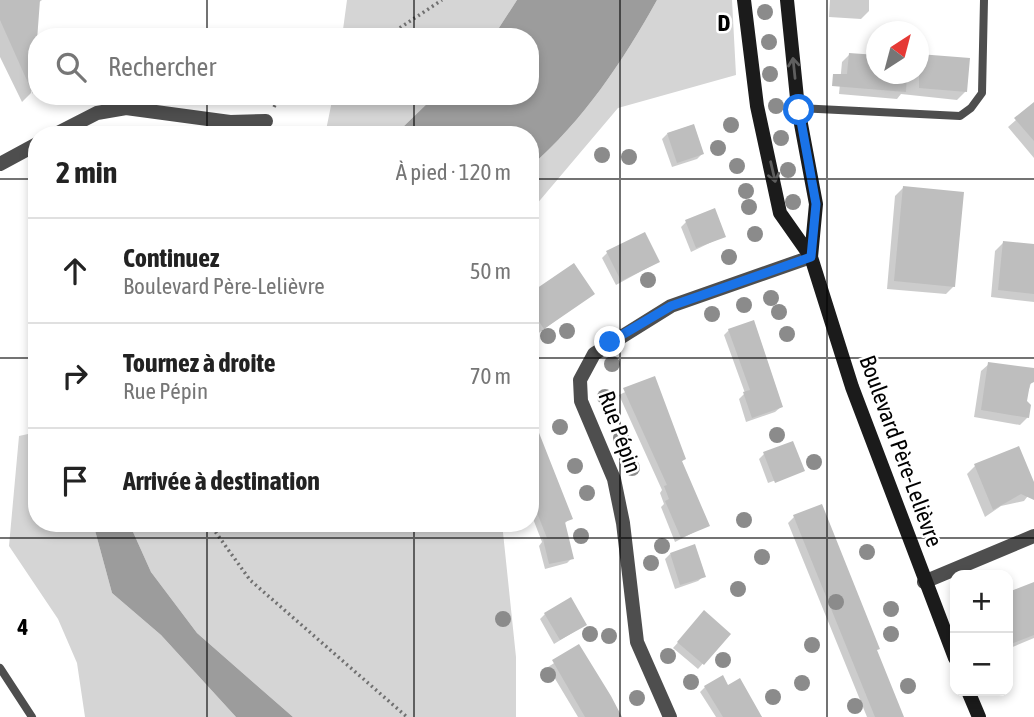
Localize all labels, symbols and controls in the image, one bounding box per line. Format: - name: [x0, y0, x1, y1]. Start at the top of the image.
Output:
- text: D: [718, 10, 731, 36]
- north arrow: [866, 21, 929, 84]
- search box: [28, 28, 539, 105]
- icon: search: [52, 48, 90, 86]
- text: Rechercher: [108, 52, 216, 82]
- one-way arrow: [787, 57, 800, 80]
- route start: [783, 94, 814, 125]
- text: 2 min: [56, 155, 117, 189]
- text: À pied · 120 m: [396, 159, 511, 185]
- one-way arrow: [767, 160, 780, 183]
- text: Continuez: [123, 243, 219, 273]
- icon: ahead: [56, 252, 94, 290]
- text: 50 m: [470, 258, 511, 284]
- text: Boulevard Père-Lelièvre: [123, 273, 325, 299]
- route end: [594, 326, 625, 357]
- text: Tournez à droite: [123, 348, 276, 378]
- street label: Boulevard Père-Lelièvre: [854, 352, 948, 550]
- icon: right: [56, 357, 94, 395]
- text: 70 m: [470, 363, 511, 389]
- text: Rue Pépin: [123, 378, 208, 404]
- street label: Rue Pépin: [593, 388, 647, 476]
- icon: arrive: [56, 462, 94, 500]
- text: Arrivée à destination: [123, 466, 320, 496]
- map controls: [950, 570, 1013, 696]
- button: +: [950, 570, 1013, 633]
- text: 4: [17, 614, 29, 640]
- button: −: [950, 633, 1013, 696]

